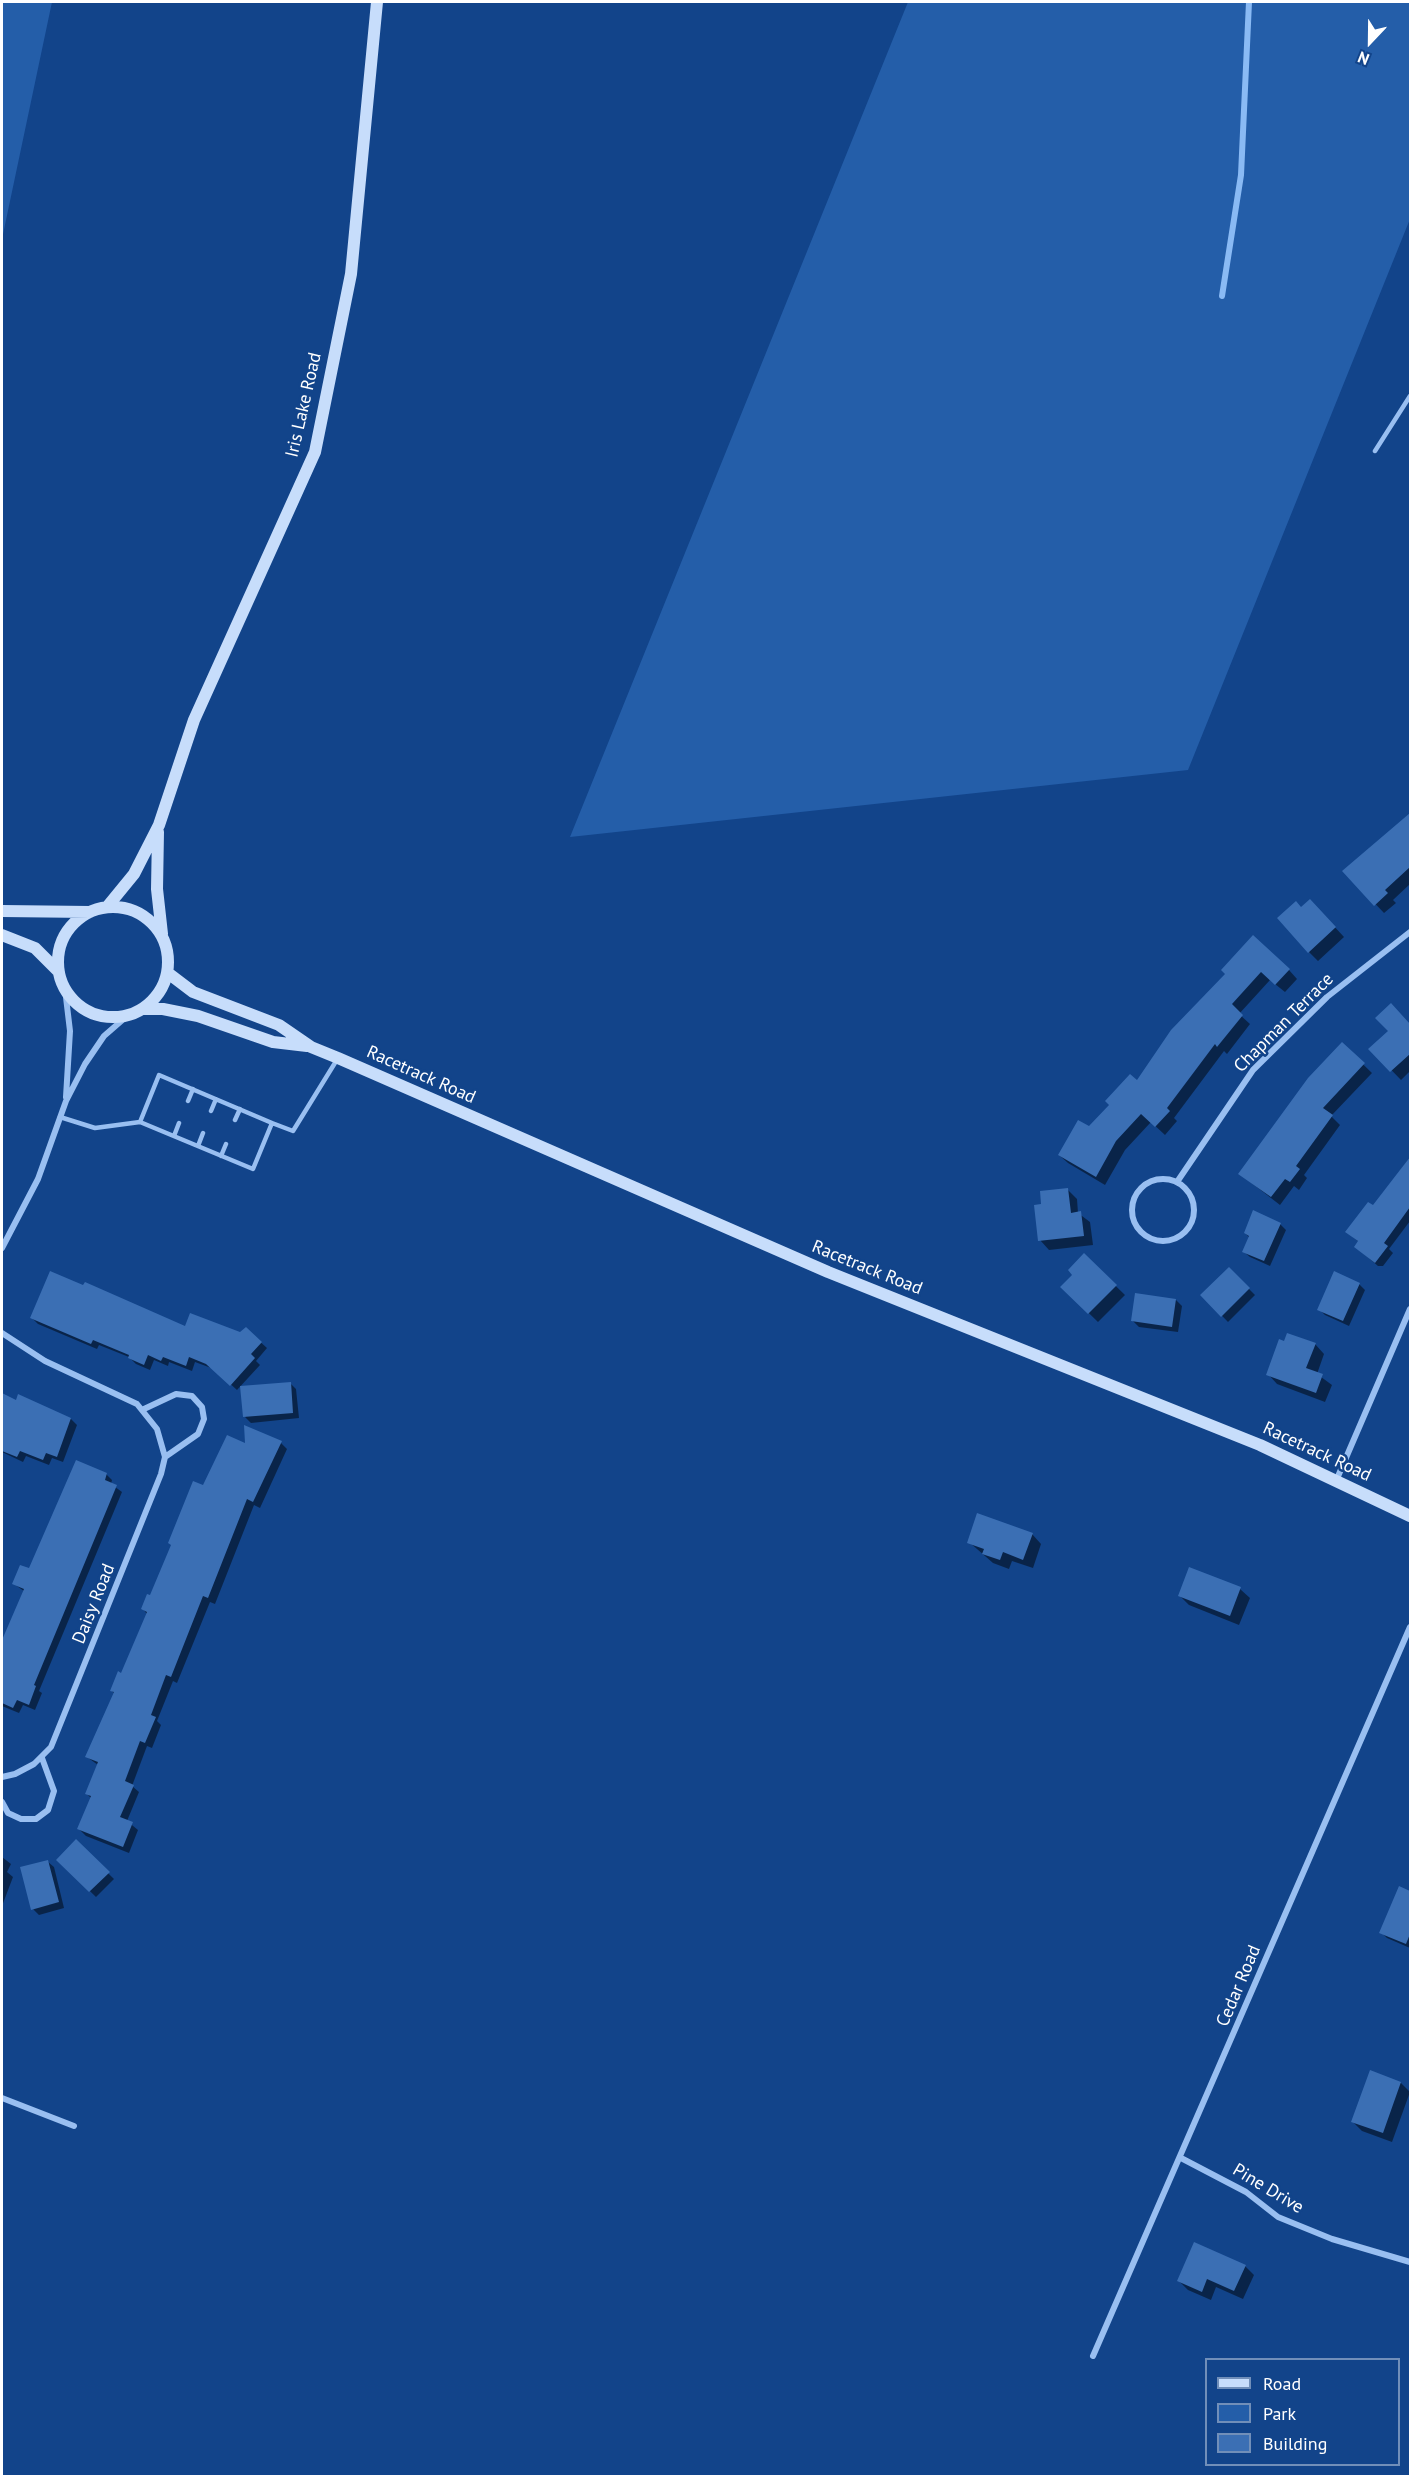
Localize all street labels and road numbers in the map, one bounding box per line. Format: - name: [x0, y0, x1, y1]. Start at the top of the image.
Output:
- street label: Iris Lake Road: [281, 350, 327, 460]
- street label: Chapman Terrace: [1230, 969, 1338, 1077]
- street label: Racetrack Road: [363, 1041, 479, 1109]
- street label: Racetrack Road: [809, 1236, 925, 1300]
- street label: Racetrack Road: [1259, 1417, 1375, 1487]
- street label: Daisy Road: [68, 1561, 120, 1647]
- street label: Cedar Road: [1212, 1942, 1266, 2030]
- street label: Pine Drive: [1229, 2159, 1307, 2219]

